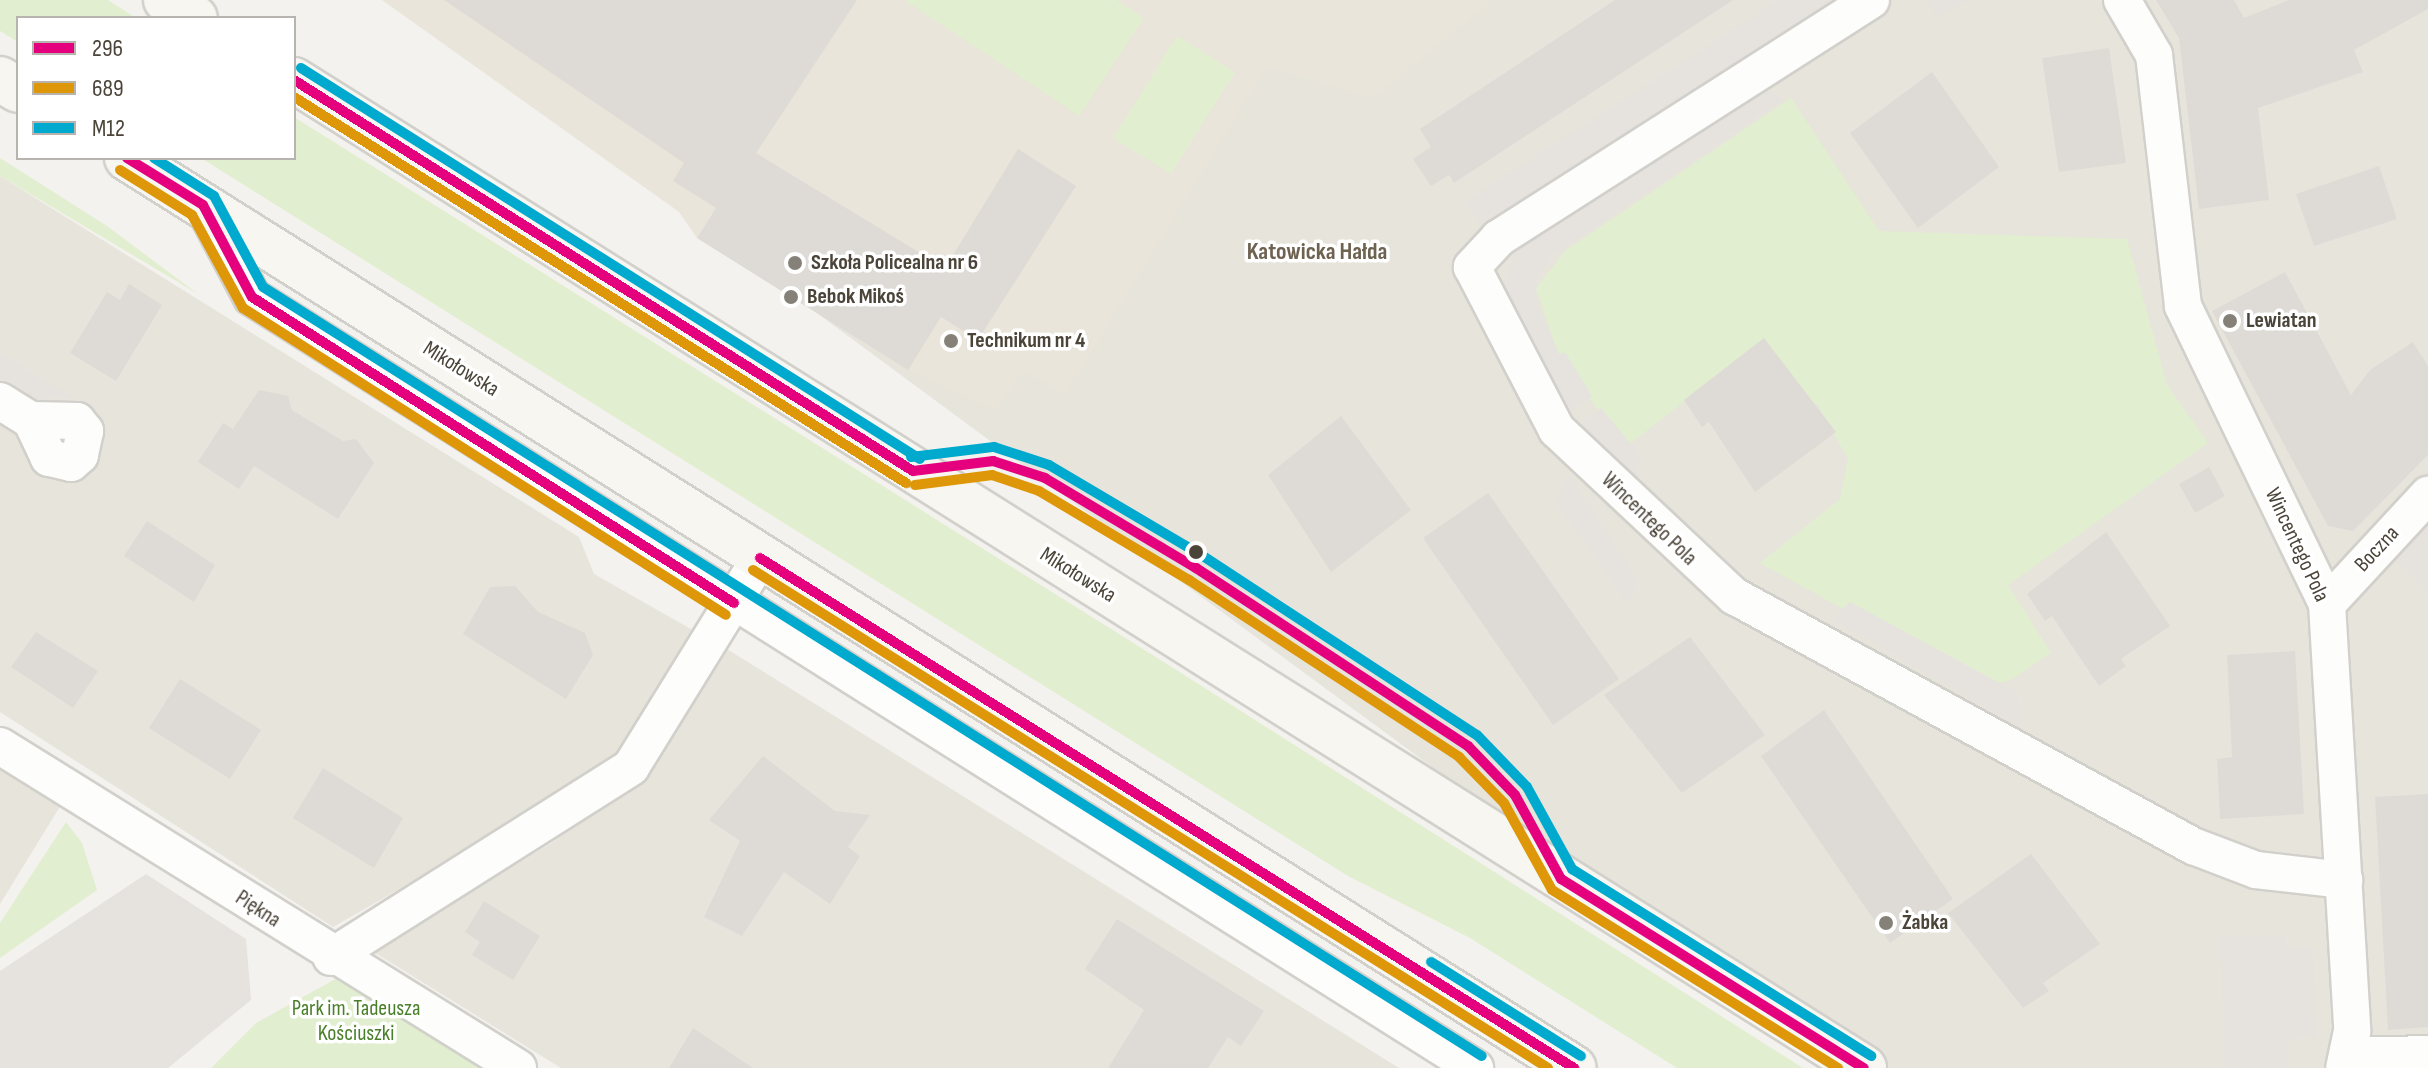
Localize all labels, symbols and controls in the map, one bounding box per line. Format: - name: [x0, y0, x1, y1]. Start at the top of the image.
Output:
- legend: [16, 16, 296, 160]
- text: 296: [92, 34, 123, 63]
- text: 689: [92, 74, 124, 103]
- text: M12: [92, 114, 125, 143]
- district label: Katowicka Hałda: [1247, 238, 1387, 266]
- place label: Szkoła Policealna nr 6: [811, 250, 978, 276]
- marker: Szkoła Policealna nr 6: [786, 254, 804, 272]
- place label: Bebok Mikoś: [807, 284, 904, 310]
- marker: Bebok Mikoś: [782, 288, 800, 306]
- place label: Lewiatan: [2246, 308, 2317, 334]
- marker: Lewiatan: [2221, 312, 2239, 330]
- place label: Technikum nr 4: [967, 328, 1085, 354]
- marker: Technikum nr 4: [942, 332, 960, 350]
- street label: Mikołowska: [418, 335, 504, 403]
- street label: Wincentego Pola: [1596, 467, 1702, 571]
- street label: Wincentego Pola: [2259, 484, 2335, 606]
- street label: Boczna: [2349, 520, 2405, 578]
- street label: Mikołowska: [1035, 541, 1121, 609]
- unlabelled marker: [1188, 544, 1204, 560]
- street label: Piękna: [230, 885, 286, 933]
- place label: Żabka: [1902, 910, 1948, 936]
- marker: Żabka: [1877, 914, 1895, 932]
- park label: Park im. Tadeusza Kościuszki: [292, 995, 420, 1046]

